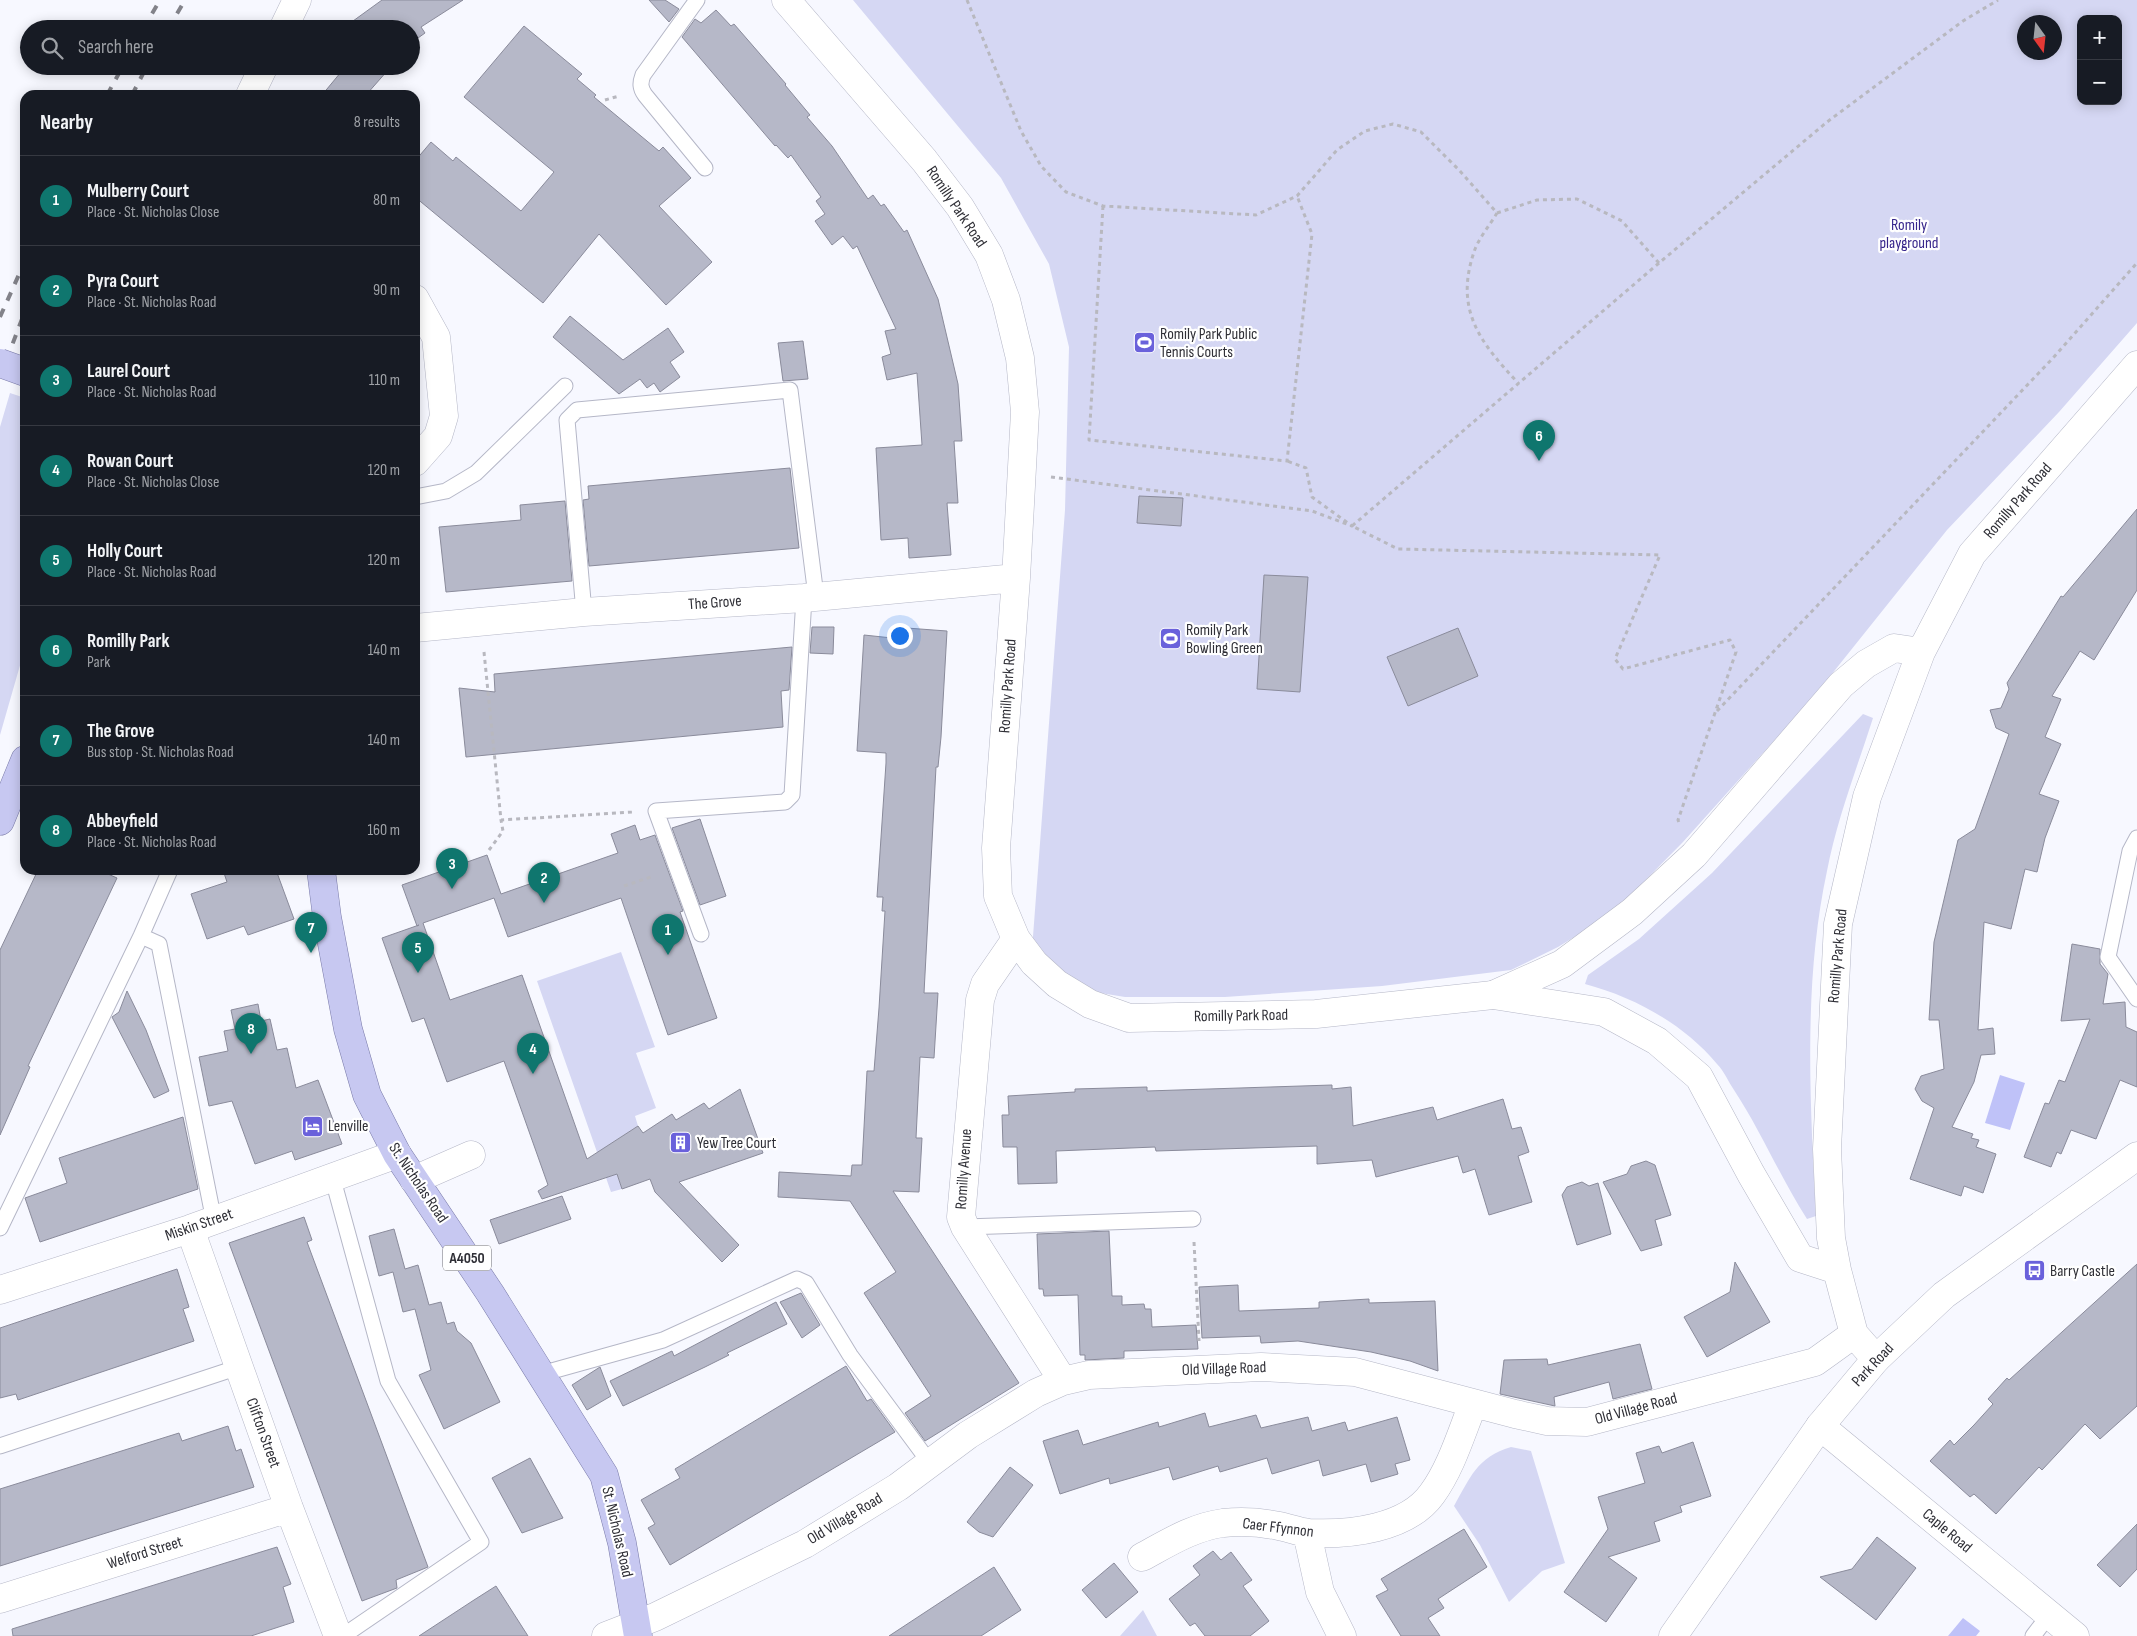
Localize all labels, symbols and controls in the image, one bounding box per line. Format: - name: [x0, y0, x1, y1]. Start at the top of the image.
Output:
- north arrow: [2017, 15, 2062, 60]
- map controls: [2077, 15, 2122, 105]
- button: +: [2077, 15, 2122, 60]
- search box: [20, 20, 420, 75]
- icon: search: [38, 34, 66, 62]
- text: Search here: [78, 36, 154, 59]
- button: −: [2077, 60, 2122, 105]
- text: Nearby: [40, 110, 93, 135]
- text: 8 results: [354, 113, 400, 132]
- street label: Romilly Park Road: [922, 163, 990, 251]
- text: Mulberry Court: [87, 180, 189, 203]
- text: 1: [53, 191, 59, 210]
- text: 80 m: [373, 191, 400, 210]
- text: Place · St. Nicholas Close: [87, 203, 219, 222]
- park label: Romily playground: [1880, 216, 1939, 253]
- text: Pyra Court: [87, 270, 159, 293]
- text: 2: [52, 281, 60, 300]
- text: 90 m: [373, 281, 400, 300]
- text: Place · St. Nicholas Road: [87, 293, 217, 312]
- place label: Romily Park Public Tennis Courts: [1160, 325, 1258, 362]
- sports icon: Romily Park Public Tennis Courts: [1132, 331, 1156, 355]
- text: Laurel Court: [87, 360, 170, 383]
- text: 3: [52, 371, 60, 390]
- text: 110 m: [369, 371, 400, 390]
- text: Place · St. Nicholas Road: [87, 383, 217, 402]
- pin: 6: [1523, 420, 1555, 461]
- text: Rowan Court: [87, 450, 173, 473]
- street label: Romilly Park Road: [1980, 459, 2056, 543]
- text: 4: [52, 461, 60, 480]
- text: 120 m: [368, 461, 400, 480]
- text: Place · St. Nicholas Close: [87, 473, 219, 492]
- text: Holly Court: [87, 540, 163, 563]
- text: 5: [52, 551, 60, 570]
- text: 120 m: [368, 551, 400, 570]
- text: Place · St. Nicholas Road: [87, 563, 217, 582]
- street label: The Grove: [688, 592, 742, 614]
- place label: Romily Park Bowling Green: [1186, 621, 1263, 658]
- your location: [887, 623, 913, 649]
- sports icon: Romily Park Bowling Green: [1158, 627, 1182, 651]
- text: Romilly Park: [87, 630, 169, 653]
- street label: Romilly Park Road: [995, 638, 1021, 734]
- text: 6: [52, 641, 60, 660]
- text: 140 m: [368, 641, 400, 660]
- text: Park: [87, 653, 110, 672]
- text: The Grove: [87, 720, 154, 743]
- text: 7: [53, 731, 59, 750]
- text: 140 m: [368, 731, 400, 750]
- text: Bus stop · St. Nicholas Road: [87, 743, 234, 762]
- text: Abbeyfield: [87, 810, 158, 833]
- text: 8: [52, 821, 60, 840]
- text: 160 m: [367, 821, 400, 840]
- text: Place · St. Nicholas Road: [87, 833, 217, 852]
- pin: 3: [436, 848, 468, 889]
- pin: 2: [528, 862, 560, 903]
- street label: Romilly Park Road: [1824, 908, 1852, 1004]
- pin: 7: [295, 912, 327, 953]
- pin: 1: [652, 914, 684, 955]
- pin: 5: [402, 932, 434, 973]
- street label: Romilly Park Road: [1194, 1006, 1288, 1026]
- pin: 8: [235, 1013, 267, 1054]
- pin: 4: [517, 1033, 549, 1074]
- hotel icon: Lenville: [300, 1114, 324, 1138]
- place label: Lenville: [328, 1117, 369, 1136]
- street label: Romilly Avenue: [952, 1128, 976, 1210]
- building icon: Yew Tree Court: [669, 1131, 693, 1155]
- place label: Yew Tree Court: [697, 1134, 777, 1153]
- street label: St. Nicholas Road: [384, 1139, 452, 1227]
- street label: Miskin Street: [163, 1205, 236, 1245]
- road number: A4050: [443, 1246, 491, 1270]
- bus stop icon: Barry Castle: [2022, 1259, 2046, 1283]
- place label: Barry Castle: [2050, 1262, 2115, 1281]
- street label: Park Road: [1848, 1339, 1898, 1391]
- street label: Old Village Road: [1182, 1358, 1266, 1380]
- street label: Old Village Road: [1593, 1389, 1679, 1429]
- street label: Clifton Street: [242, 1395, 284, 1471]
- street label: St. Nicholas Road: [597, 1485, 637, 1579]
- street label: Old Village Road: [804, 1489, 886, 1549]
- street label: Caple Road: [1918, 1505, 1976, 1557]
- street label: Caer Ffynnon: [1241, 1514, 1315, 1542]
- street label: Welford Street: [105, 1533, 185, 1573]

